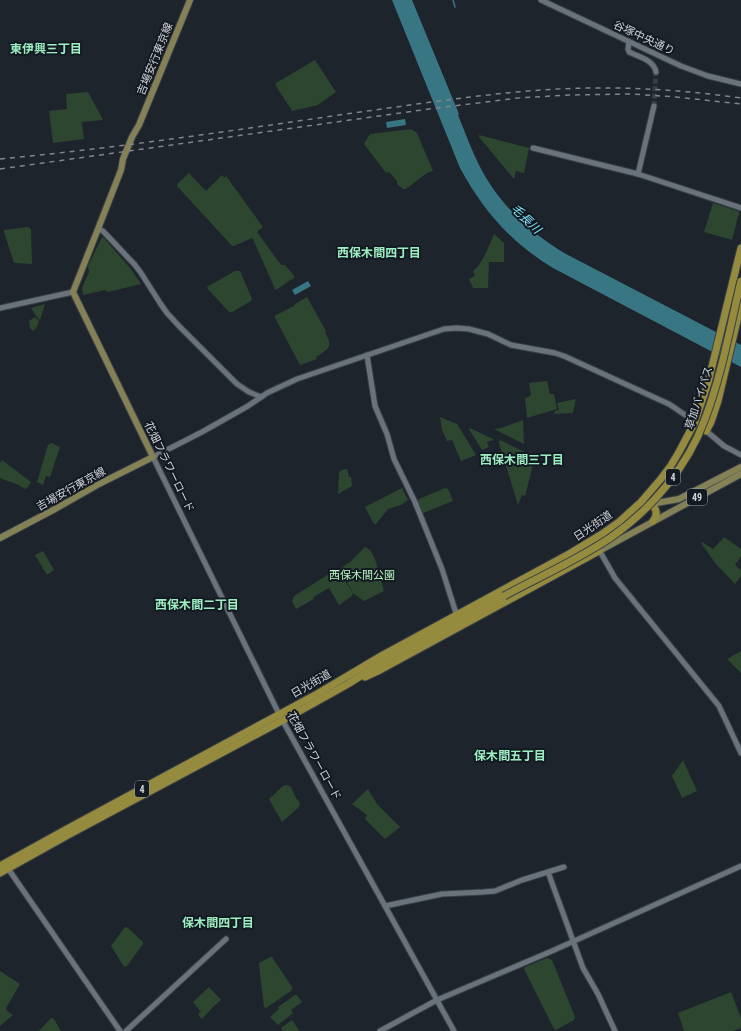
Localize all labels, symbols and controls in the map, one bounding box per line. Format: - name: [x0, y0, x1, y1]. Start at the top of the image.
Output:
- street label: 谷塚中央通り: [611, 18, 677, 58]
- street label: 吉場安行東京線: [135, 21, 175, 97]
- district label: 東伊興三丁目: [10, 42, 82, 56]
- water label: 毛長川: [508, 201, 545, 238]
- district label: 西保木間四丁目: [337, 246, 421, 260]
- street label: 草加バイパス: [683, 365, 715, 431]
- street label: 花畑フラワーロード: [141, 420, 197, 514]
- district label: 西保木間三丁目: [480, 453, 564, 467]
- street label: 吉場安行東京線: [34, 465, 108, 513]
- road number: 4: [666, 469, 680, 485]
- road number: 49: [687, 489, 707, 505]
- street label: 日光街道: [571, 508, 615, 544]
- park label: 西保木間公園: [329, 569, 395, 582]
- district label: 西保木間二丁目: [155, 598, 239, 612]
- street label: 日光街道: [289, 667, 333, 701]
- street label: 花畑フラワーロード: [284, 710, 344, 802]
- district label: 保木間五丁目: [474, 749, 546, 763]
- road number: 4: [135, 781, 149, 797]
- district label: 保木間四丁目: [182, 916, 254, 930]

